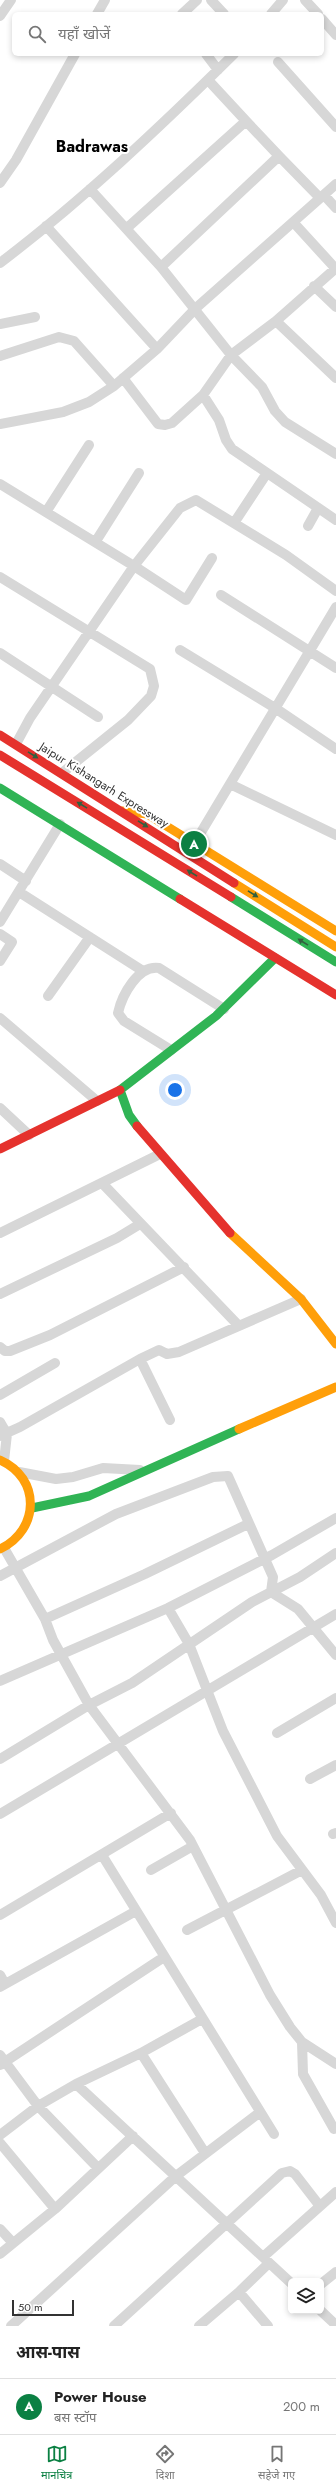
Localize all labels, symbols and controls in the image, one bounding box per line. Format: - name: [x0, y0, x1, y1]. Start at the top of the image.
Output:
- search box: [12, 12, 324, 56]
- icon: search: [26, 23, 48, 45]
- text: यहाँ खोजें: [58, 23, 110, 45]
- district label: Badrawas: [56, 135, 128, 158]
- street label: Jaipur Kishangarh Expressway: [34, 737, 173, 833]
- one-way arrow: [28, 751, 39, 759]
- one-way arrow: [77, 801, 87, 809]
- one-way arrow: [138, 821, 149, 828]
- pin: A: [181, 829, 207, 859]
- one-way arrow: [186, 870, 198, 877]
- one-way arrow: [248, 890, 258, 898]
- one-way arrow: [298, 938, 308, 946]
- your location: [165, 1080, 185, 1100]
- map controls: [288, 2278, 324, 2314]
- button: layers: [288, 2278, 324, 2314]
- scale bar: [12, 2298, 74, 2317]
- text: 50 m: [18, 2299, 43, 2315]
- text: आस-पास: [16, 2340, 80, 2364]
- text: Power House: [54, 2386, 147, 2408]
- text: A: [24, 2397, 34, 2416]
- text: 200 m: [283, 2397, 320, 2416]
- text: बस स्टॉप: [54, 2408, 96, 2427]
- tab: मानचित्र: [41, 2443, 72, 2483]
- tab: दिशा: [154, 2443, 176, 2483]
- tab: सहेजे गए: [258, 2443, 295, 2483]

